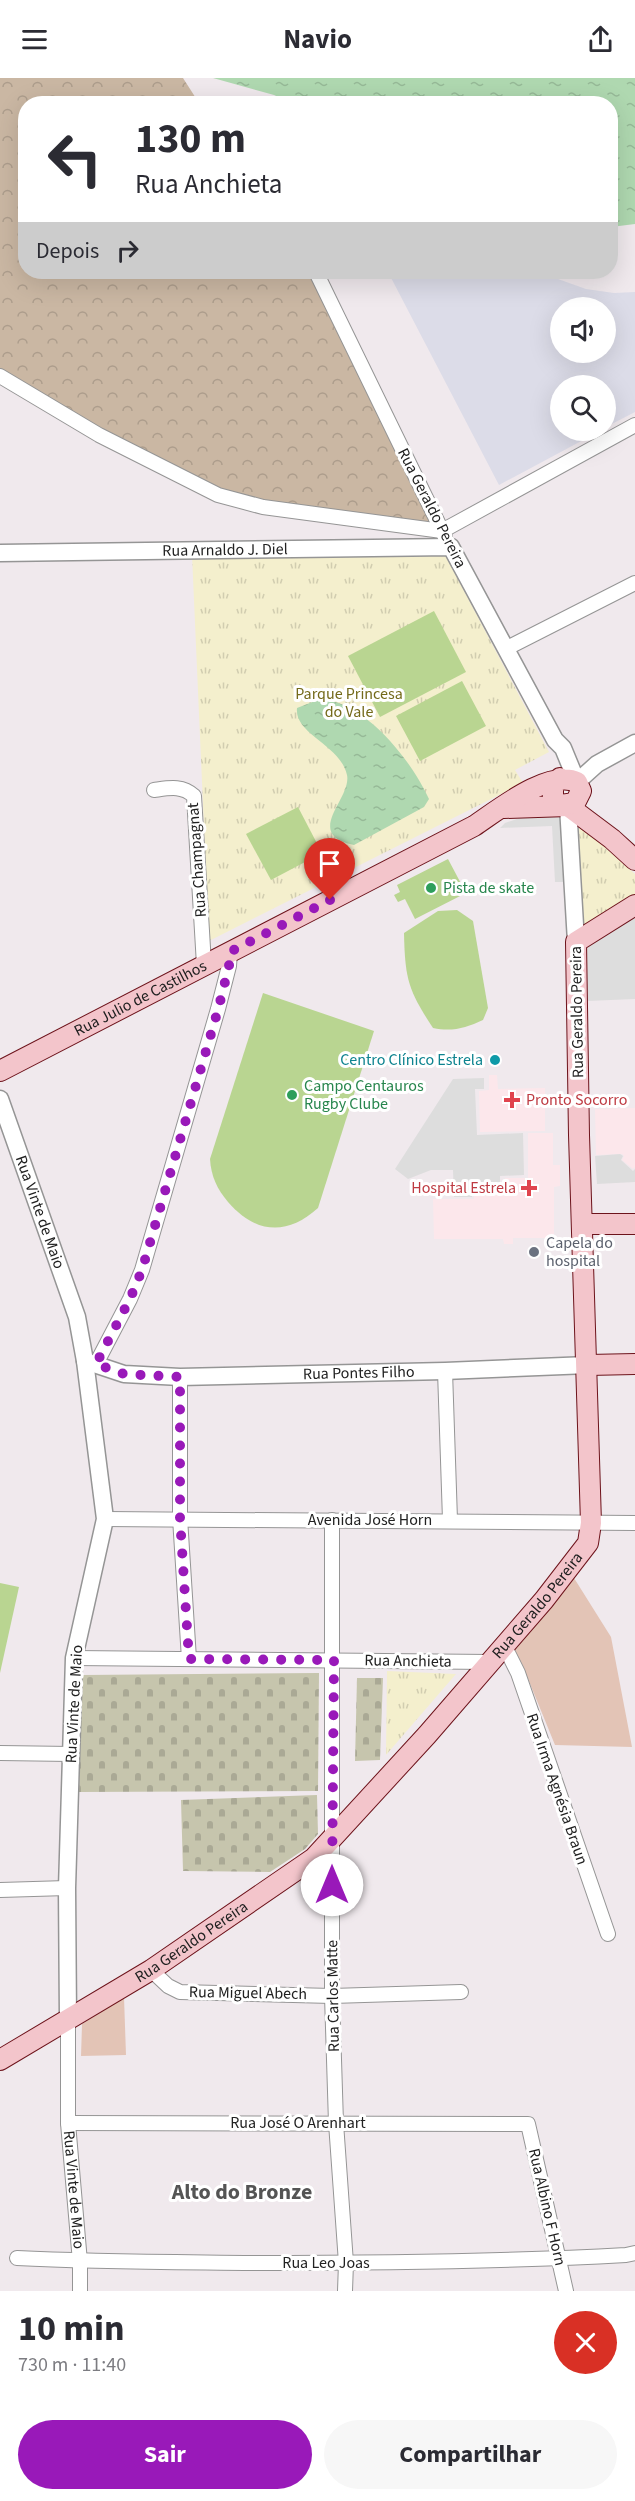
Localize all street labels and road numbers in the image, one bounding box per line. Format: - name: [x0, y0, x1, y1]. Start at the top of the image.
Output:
- street label: Rua Geraldo Pereira: [392, 444, 472, 572]
- street label: Rua Arnaldo J. Diel: [162, 538, 288, 562]
- street label: Rua Champagnat: [182, 801, 212, 918]
- street label: Rua Geraldo Pereira: [565, 946, 589, 1078]
- street label: Rua Julio de Castilhos: [70, 955, 211, 1042]
- street label: Rua Vinte de Maio: [10, 1152, 70, 1272]
- street label: Rua Pontes Filho: [303, 1361, 415, 1385]
- street label: Avenida José Horn: [308, 1509, 432, 1531]
- street label: Rua Geraldo Pereira: [487, 1547, 588, 1663]
- street label: Rua Vinte de Maio: [60, 1644, 88, 1764]
- street label: Rua Anchieta: [364, 1649, 452, 1673]
- street label: Rua Irma Agnésia Braun: [521, 1710, 593, 1868]
- street label: Rua Geraldo Pereira: [131, 1896, 252, 1988]
- street label: Rua Carlos Matte: [321, 1940, 345, 2052]
- street label: Rua Miguel Abech: [189, 1981, 307, 2005]
- street label: Rua José O Arenhart: [230, 2112, 366, 2134]
- street label: Rua Vinte de Maio: [58, 2130, 90, 2250]
- street label: Rua Albino F Horn: [523, 2146, 571, 2268]
- street label: Rua Leo Joas: [282, 2252, 370, 2274]

